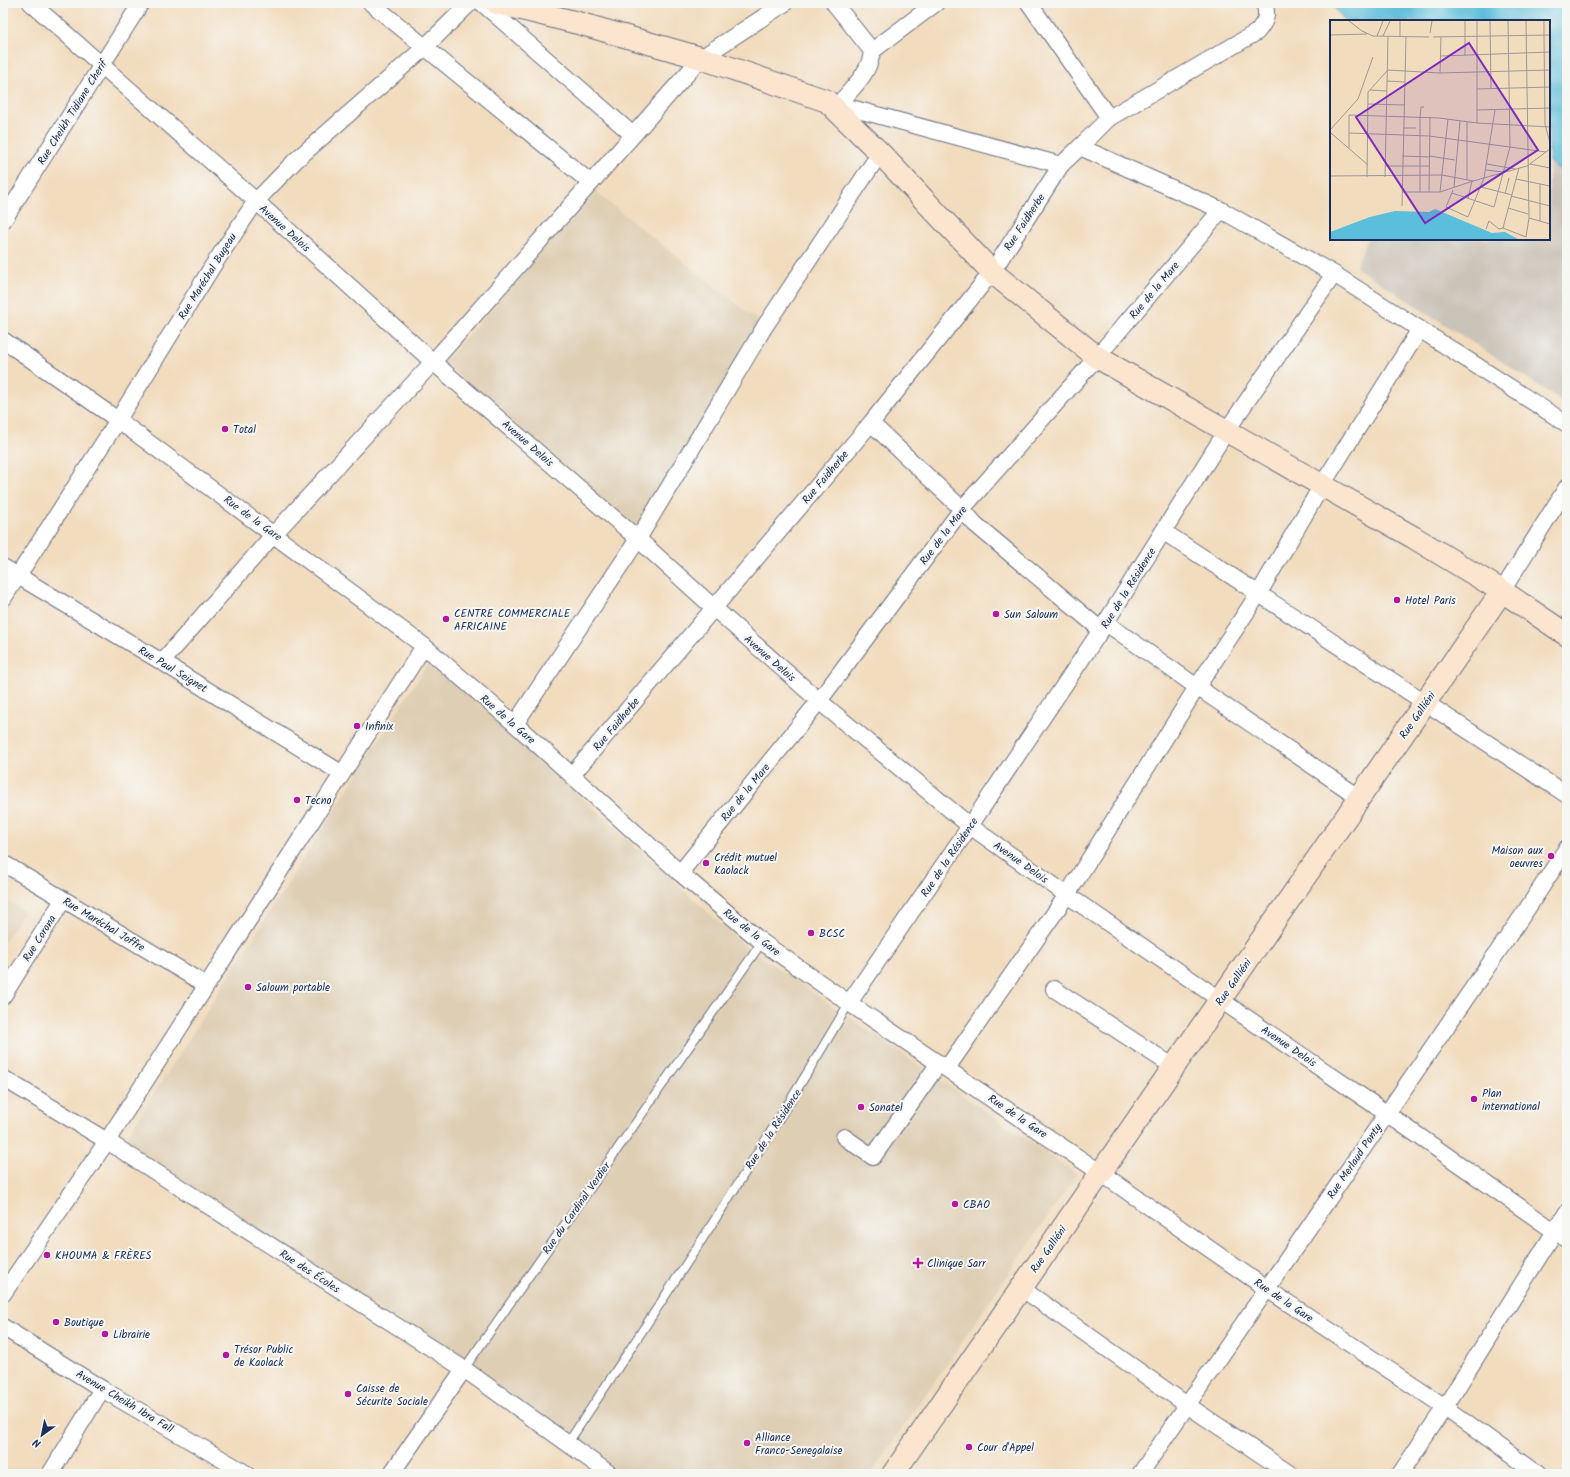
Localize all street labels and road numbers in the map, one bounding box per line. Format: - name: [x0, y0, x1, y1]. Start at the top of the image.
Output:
- street label: Rue Cheikh Tidiane Cherif: [33, 55, 114, 169]
- street label: Rue Faidherbe: [1000, 190, 1050, 255]
- street label: Avenue Delois: [255, 201, 314, 257]
- street label: Rue Maréchal Bugeau: [174, 229, 242, 323]
- street label: Rue de la Mare: [1125, 258, 1184, 323]
- street label: Avenue Delois: [497, 416, 558, 472]
- street label: Rue Faidherbe: [798, 447, 854, 508]
- street label: Rue de la Gare: [219, 491, 286, 546]
- street label: Rue de la Mare: [915, 502, 972, 569]
- street label: Rue de la Résidence: [1097, 544, 1161, 633]
- street label: Avenue Delois: [739, 631, 800, 687]
- street label: Rue Paul Seignet: [134, 642, 211, 698]
- street label: Rue Galliéni: [1395, 688, 1441, 743]
- street label: Rue de la Gare: [476, 690, 539, 749]
- street label: Rue Faidherbe: [589, 694, 645, 755]
- street label: Rue de la Mare: [717, 759, 775, 826]
- street label: Rue de la Résidence: [916, 814, 983, 901]
- street label: Avenue Delois: [989, 837, 1052, 889]
- street label: Rue Maréchal Joffre: [59, 893, 148, 957]
- street label: Rue de la Gare: [719, 905, 784, 961]
- street label: Rue Corona: [18, 912, 61, 965]
- street label: Rue Galliéni: [1211, 955, 1257, 1010]
- street label: Avenue Delois: [1257, 1022, 1320, 1072]
- street label: Rue de la Résidence: [741, 1086, 807, 1173]
- street label: Rue de la Gare: [984, 1090, 1051, 1144]
- street label: Rue Merlaud Ponty: [1323, 1120, 1387, 1203]
- street label: Rue du Cardinal Verdier: [538, 1158, 616, 1258]
- street label: Rue Galliéni: [1026, 1222, 1072, 1277]
- street label: Rue des Écoles: [276, 1245, 344, 1298]
- street label: Rue de la Gare: [1250, 1274, 1317, 1328]
- street label: Avenue Cheikh Ibra Fall: [72, 1366, 177, 1438]

